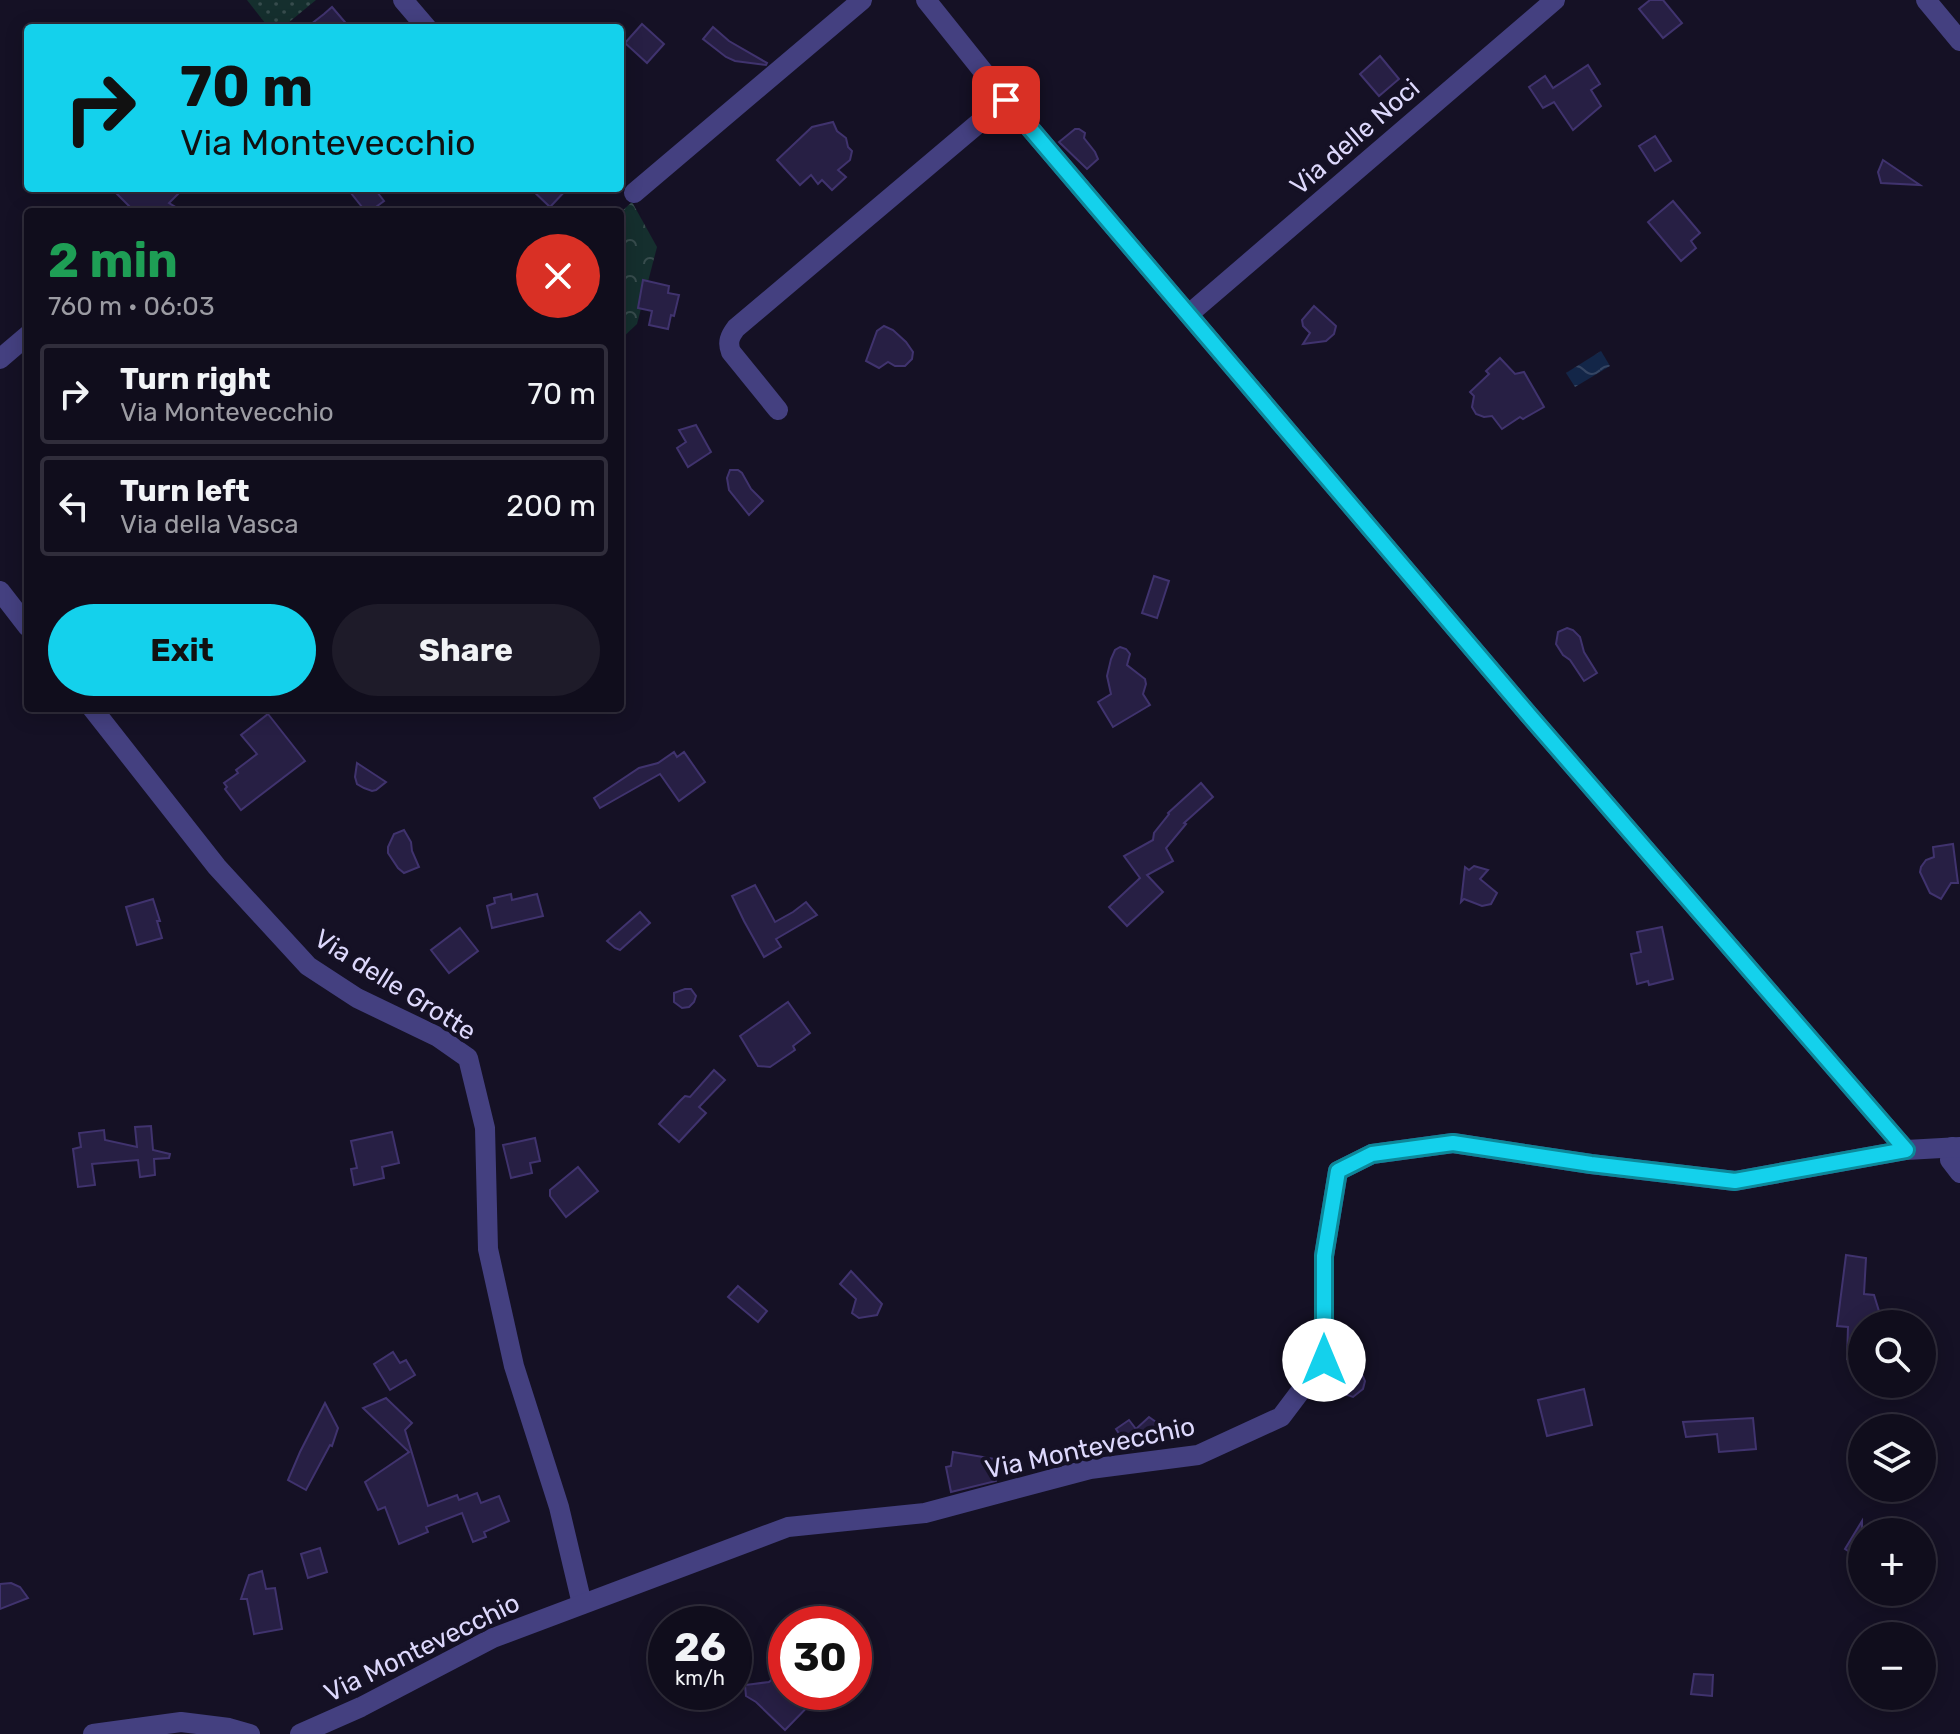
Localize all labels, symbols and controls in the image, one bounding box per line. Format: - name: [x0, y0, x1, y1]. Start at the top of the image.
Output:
- text: 70 m: [180, 54, 313, 120]
- icon: right: [48, 56, 152, 160]
- pin: [972, 66, 1040, 134]
- street label: Via delle Noci: [1284, 72, 1426, 202]
- icon: arrive: [984, 78, 1028, 122]
- text: Via Montevecchio: [180, 121, 476, 164]
- text: 2 min: [48, 232, 178, 289]
- button: close: [516, 234, 600, 318]
- text: 760 m · 06:03: [48, 291, 215, 322]
- text: Turn right: [120, 361, 271, 397]
- icon: right: [52, 372, 96, 416]
- text: 70 m: [528, 376, 596, 412]
- text: Via Montevecchio: [120, 397, 334, 428]
- text: Turn left: [120, 473, 250, 509]
- icon: left: [52, 484, 96, 528]
- text: 200 m: [506, 488, 596, 524]
- text: Via della Vasca: [120, 509, 299, 540]
- button: Exit: [48, 604, 316, 696]
- button: Share: [332, 604, 600, 696]
- street label: Via delle Grotte: [309, 923, 481, 1047]
- map controls: [1848, 1310, 1936, 1710]
- button: search: [1848, 1310, 1936, 1398]
- position arrow: [1282, 1318, 1366, 1402]
- street label: Via Montevecchio: [982, 1411, 1198, 1485]
- button: layers: [1848, 1414, 1936, 1502]
- button: +: [1848, 1518, 1936, 1606]
- street label: Via Montevecchio: [319, 1587, 525, 1709]
- speed limit sign: 30: [768, 1606, 872, 1710]
- button: −: [1848, 1622, 1936, 1710]
- text: 26: [674, 1624, 726, 1671]
- text: km/h: [675, 1666, 725, 1690]

